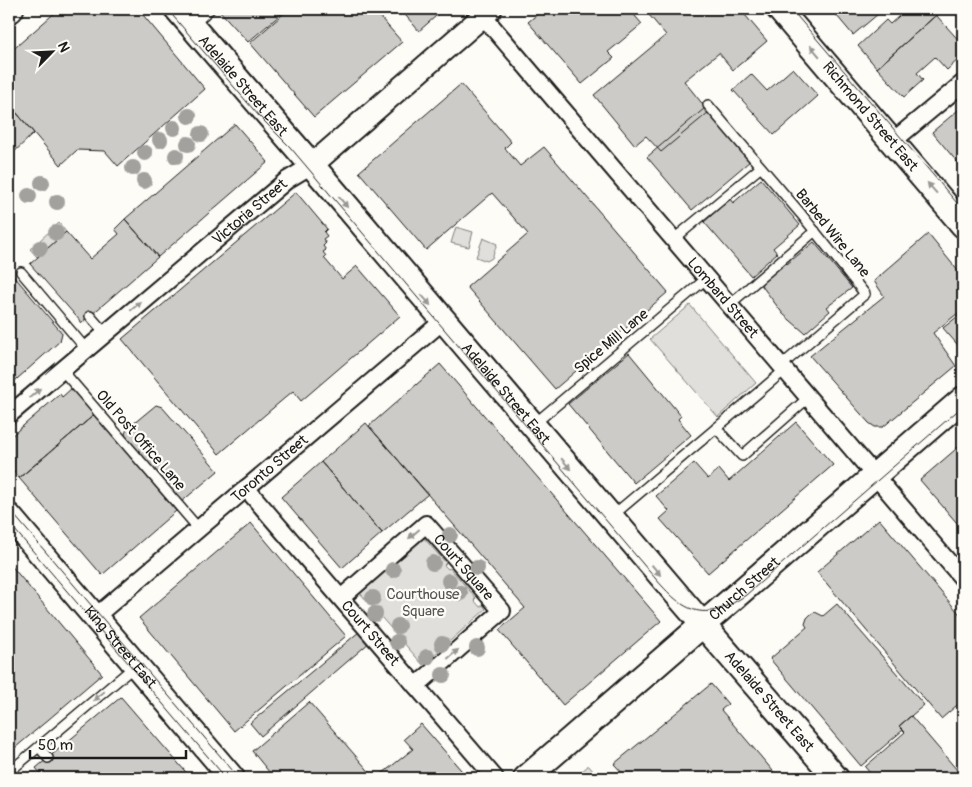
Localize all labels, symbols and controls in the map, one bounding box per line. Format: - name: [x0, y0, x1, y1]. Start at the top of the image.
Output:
- north arrow: [28, 28, 78, 78]
- street label: Adelaide Street East: [194, 31, 292, 141]
- text: N: [54, 39, 73, 55]
- one-way arrow: [809, 44, 820, 57]
- street label: Richmond Street East: [818, 58, 923, 176]
- street label: Victoria Street: [208, 174, 292, 249]
- one-way arrow: [926, 181, 937, 194]
- street label: Barbed Wire Lane: [791, 185, 874, 282]
- one-way arrow: [338, 195, 349, 208]
- street label: Lombard Street: [683, 254, 763, 343]
- one-way arrow: [421, 293, 432, 306]
- one-way arrow: [130, 301, 143, 312]
- street label: Spice Mill Lane: [570, 304, 653, 378]
- street label: Adelaide Street East: [457, 339, 555, 449]
- street label: Old Post Office Lane: [92, 386, 190, 495]
- one-way arrow: [29, 387, 42, 398]
- street label: Toronto Street: [227, 430, 313, 507]
- one-way arrow: [560, 457, 571, 470]
- one-way arrow: [407, 529, 420, 540]
- street label: Court Square: [429, 530, 498, 605]
- street label: Church Street: [705, 552, 785, 625]
- one-way arrow: [650, 564, 662, 576]
- park label: Courthouse Square: [387, 585, 460, 621]
- street label: Court Street: [337, 597, 404, 671]
- street label: King Street East: [80, 602, 161, 693]
- street label: Adelaide Street East: [720, 647, 819, 757]
- one-way arrow: [446, 648, 458, 660]
- one-way arrow: [93, 690, 105, 702]
- scale bar: [30, 727, 186, 759]
- text: 50 m: [38, 736, 73, 755]

